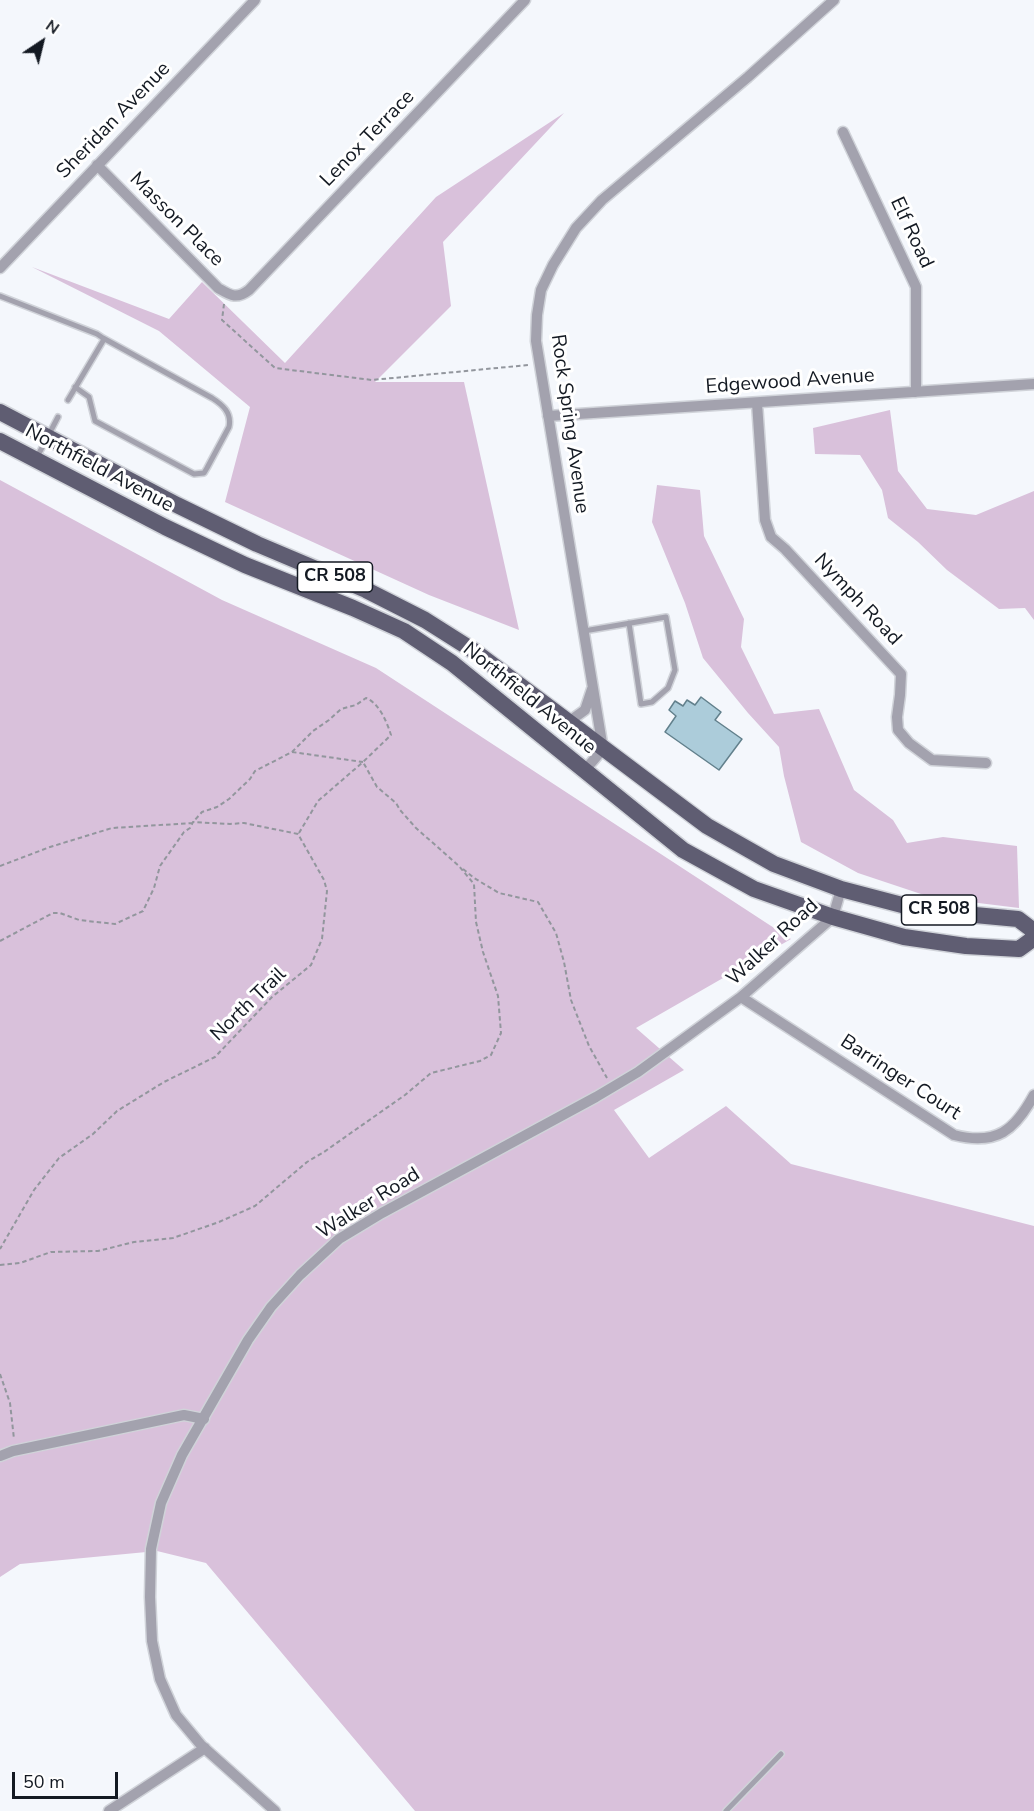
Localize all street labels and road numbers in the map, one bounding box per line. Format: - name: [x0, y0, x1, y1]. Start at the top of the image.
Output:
- street label: Sheridan Avenue: [52, 58, 176, 184]
- street label: Lenox Terrace: [316, 86, 420, 192]
- street label: Masson Place: [124, 168, 228, 272]
- street label: Elf Road: [884, 194, 938, 272]
- street label: Rock Spring Avenue: [545, 333, 593, 515]
- street label: Edgewood Avenue: [705, 364, 875, 400]
- street label: Northfield Avenue: [21, 420, 177, 518]
- street label: Nymph Road: [808, 549, 906, 651]
- road number: CR 508: [298, 562, 372, 592]
- street label: Northfield Avenue: [458, 638, 600, 760]
- street label: Walker Road: [722, 894, 824, 992]
- road number: CR 508: [902, 895, 976, 925]
- street label: North Trail: [206, 963, 292, 1047]
- street label: Barringer Court: [835, 1030, 965, 1126]
- street label: Walker Road: [313, 1163, 425, 1245]

